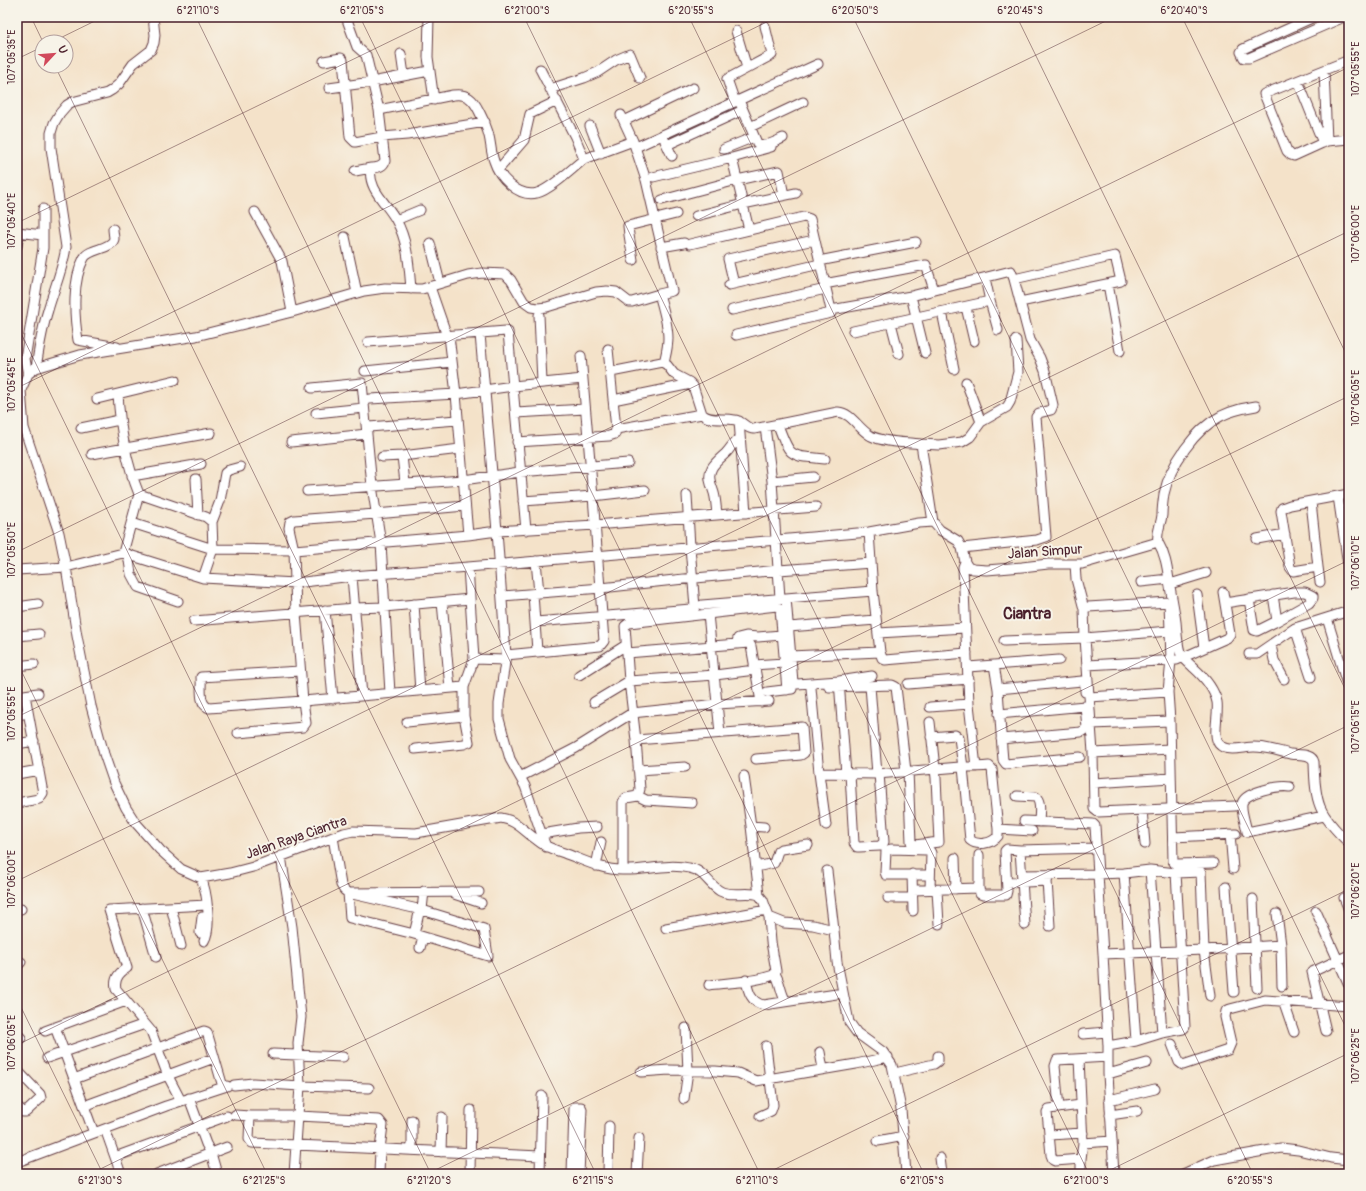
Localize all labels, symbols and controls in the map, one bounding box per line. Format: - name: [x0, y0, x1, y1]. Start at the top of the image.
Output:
- text: 6°21'10"S: [177, 5, 219, 17]
- text: 6°21'05"S: [340, 5, 384, 17]
- text: 6°21'00"S: [504, 5, 550, 17]
- text: 6°20'55"S: [668, 5, 714, 17]
- text: 6°20'50"S: [832, 5, 879, 17]
- text: 6°20'45"S: [997, 5, 1043, 17]
- text: 6°20'40"S: [1160, 5, 1208, 17]
- text: 107°05'35"E: [6, 30, 18, 84]
- north arrow: [34, 34, 74, 74]
- text: 107°05'55"E: [1350, 42, 1362, 96]
- text: U: [55, 44, 70, 56]
- text: 107°05'40"E: [6, 193, 18, 249]
- text: 107°06'00"E: [1350, 205, 1362, 263]
- text: 107°05'45"E: [6, 357, 18, 413]
- text: 107°06'05"E: [1350, 370, 1362, 426]
- text: 107°05'50"E: [6, 522, 18, 578]
- text: 107°06'10"E: [1350, 535, 1362, 591]
- street label: Jalan Simpur: [1007, 540, 1083, 563]
- district label: Ciantra: [1003, 604, 1052, 624]
- text: 107°05'55"E: [6, 687, 18, 741]
- text: 107°06'15"E: [1350, 700, 1362, 754]
- street label: Jalan Raya Ciantra: [243, 812, 349, 863]
- text: 107°06'00"E: [6, 850, 18, 908]
- text: 107°06'20"E: [1350, 863, 1362, 919]
- text: 107°06'05"E: [6, 1015, 18, 1071]
- text: 107°06'25"E: [1350, 1028, 1362, 1084]
- text: 6°21'30"S: [78, 1175, 122, 1187]
- text: 6°21'25"S: [243, 1175, 285, 1187]
- text: 6°21'20"S: [407, 1175, 451, 1187]
- text: 6°21'15"S: [573, 1175, 614, 1187]
- text: 6°21'10"S: [736, 1175, 778, 1187]
- text: 6°21'05"S: [900, 1175, 944, 1187]
- text: 6°21'00"S: [1063, 1175, 1109, 1187]
- text: 6°20'55"S: [1227, 1175, 1273, 1187]

